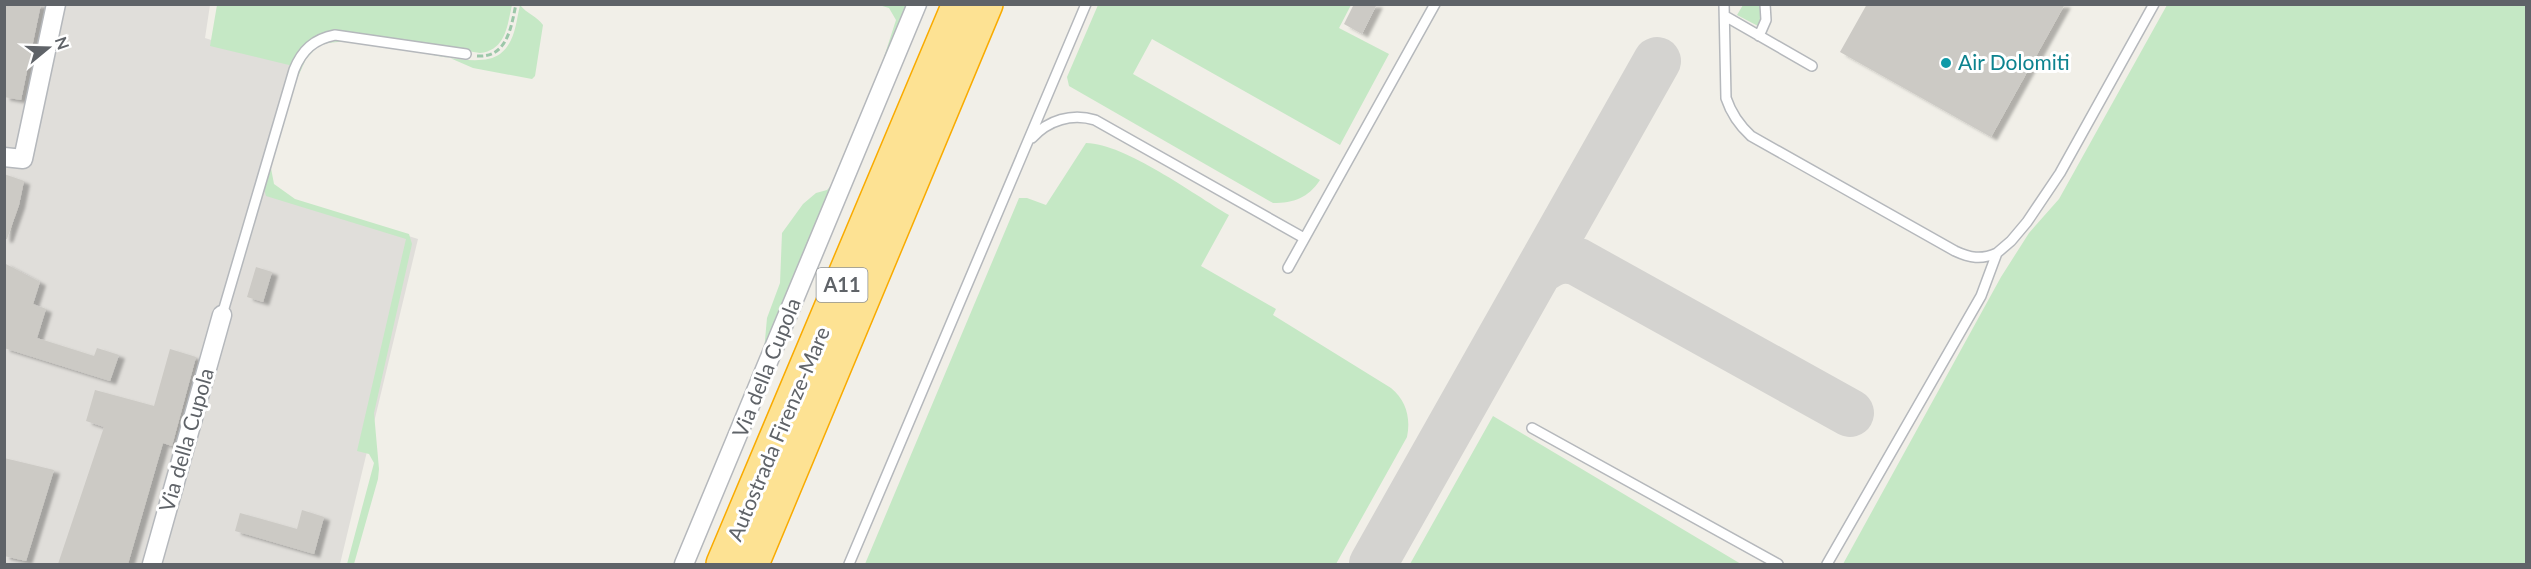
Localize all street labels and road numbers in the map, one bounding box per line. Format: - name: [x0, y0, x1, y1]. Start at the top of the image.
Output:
- road number: A11: [816, 268, 868, 302]
- street label: Via della Cupola: [726, 294, 805, 441]
- street label: Autostrada Firenze-Mare: [721, 323, 834, 544]
- street label: Via della Cupola: [153, 365, 218, 514]

